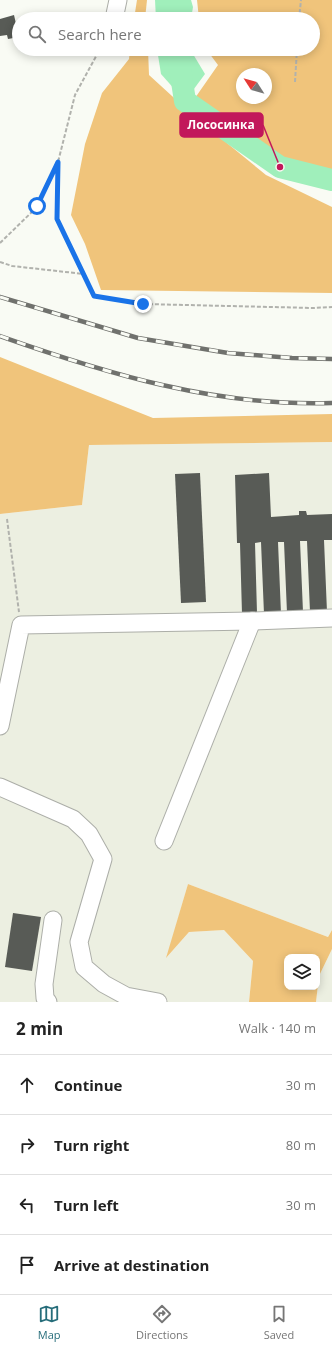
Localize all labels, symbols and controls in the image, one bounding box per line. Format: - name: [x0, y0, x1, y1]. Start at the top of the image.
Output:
- search box: [12, 12, 320, 56]
- icon: search: [26, 23, 48, 45]
- text: Search here: [58, 24, 142, 44]
- north arrow: [236, 68, 272, 104]
- callout: Лососинка: [180, 113, 263, 137]
- text: Лососинка: [187, 116, 255, 133]
- route start: [28, 197, 46, 215]
- route end: [134, 295, 152, 313]
- map controls: [284, 954, 320, 990]
- button: layers: [284, 954, 320, 990]
- text: 2 min: [16, 1017, 63, 1040]
- text: Walk · 140 m: [239, 1019, 316, 1037]
- icon: ahead: [16, 1074, 38, 1096]
- text: Continue: [54, 1075, 122, 1095]
- text: 30 m: [286, 1076, 316, 1094]
- icon: right: [16, 1134, 38, 1156]
- text: Turn right: [54, 1135, 129, 1155]
- text: 80 m: [286, 1136, 316, 1154]
- icon: left: [16, 1194, 38, 1216]
- text: Turn left: [54, 1195, 119, 1215]
- text: 30 m: [286, 1196, 316, 1214]
- icon: arrive: [16, 1254, 38, 1276]
- text: Arrive at destination: [54, 1255, 209, 1275]
- tab: Map: [38, 1303, 61, 1342]
- tab: Directions: [136, 1303, 188, 1342]
- tab: Saved: [264, 1303, 294, 1342]

